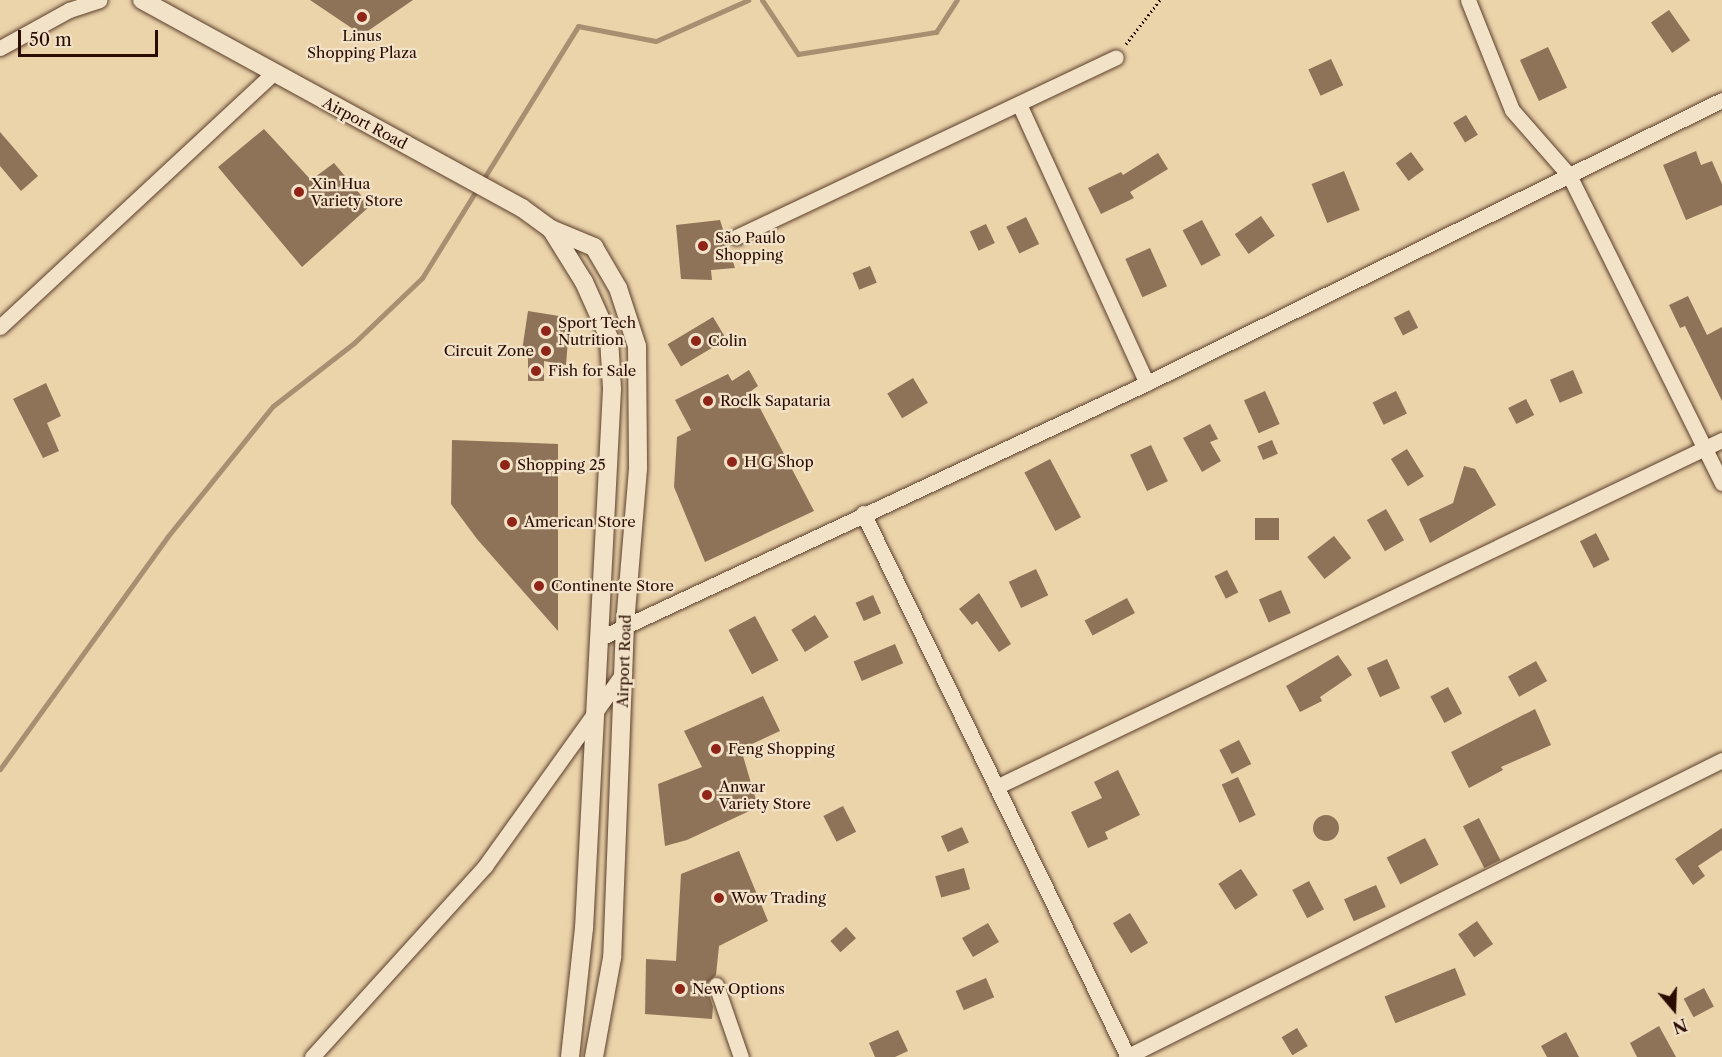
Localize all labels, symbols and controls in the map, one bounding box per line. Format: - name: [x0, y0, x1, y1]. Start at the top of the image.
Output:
- marker: Linus Shopping Plaza: [355, 10, 369, 24]
- scale bar: [21, 18, 160, 56]
- place label: Linus Shopping Plaza: [307, 26, 417, 61]
- text: 50 m: [29, 29, 72, 51]
- street label: Airport Road: [320, 93, 410, 153]
- place label: Xin Hua Variety Store: [311, 174, 403, 209]
- marker: Xin Hua Variety Store: [292, 185, 306, 199]
- place label: São Paulo Shopping: [715, 228, 786, 263]
- marker: São Paulo Shopping: [696, 239, 710, 253]
- place label: Sport Tech Nutrition: [558, 313, 636, 348]
- marker: Sport Tech Nutrition: [539, 324, 553, 338]
- place label: Colin: [708, 332, 747, 350]
- marker: Colin: [689, 334, 703, 348]
- place label: Circuit Zone: [444, 342, 534, 360]
- marker: Circuit Zone: [539, 344, 553, 358]
- place label: Fish for Sale: [548, 362, 637, 380]
- marker: Fish for Sale: [529, 364, 543, 378]
- place label: Roclk Sapataria: [720, 392, 831, 410]
- marker: Roclk Sapataria: [701, 394, 715, 408]
- place label: H G Shop: [744, 453, 814, 471]
- marker: H G Shop: [725, 455, 739, 469]
- place label: Shopping 25: [517, 456, 606, 474]
- marker: Shopping 25: [498, 458, 512, 472]
- place label: American Store: [524, 513, 636, 531]
- marker: American Store: [505, 515, 519, 529]
- place label: Continente Store: [551, 577, 674, 595]
- marker: Continente Store: [532, 579, 546, 593]
- street label: Airport Road: [613, 614, 635, 708]
- place label: Feng Shopping: [728, 740, 835, 758]
- marker: Feng Shopping: [709, 742, 723, 756]
- place label: Anwar Variety Store: [719, 777, 811, 812]
- marker: Anwar Variety Store: [700, 788, 714, 802]
- place label: Wow Trading: [731, 889, 827, 907]
- marker: Wow Trading: [712, 891, 726, 905]
- north arrow: [1644, 979, 1704, 1039]
- place label: New Options: [692, 980, 785, 998]
- marker: New Options: [673, 982, 687, 996]
- text: N: [1670, 1014, 1690, 1038]

